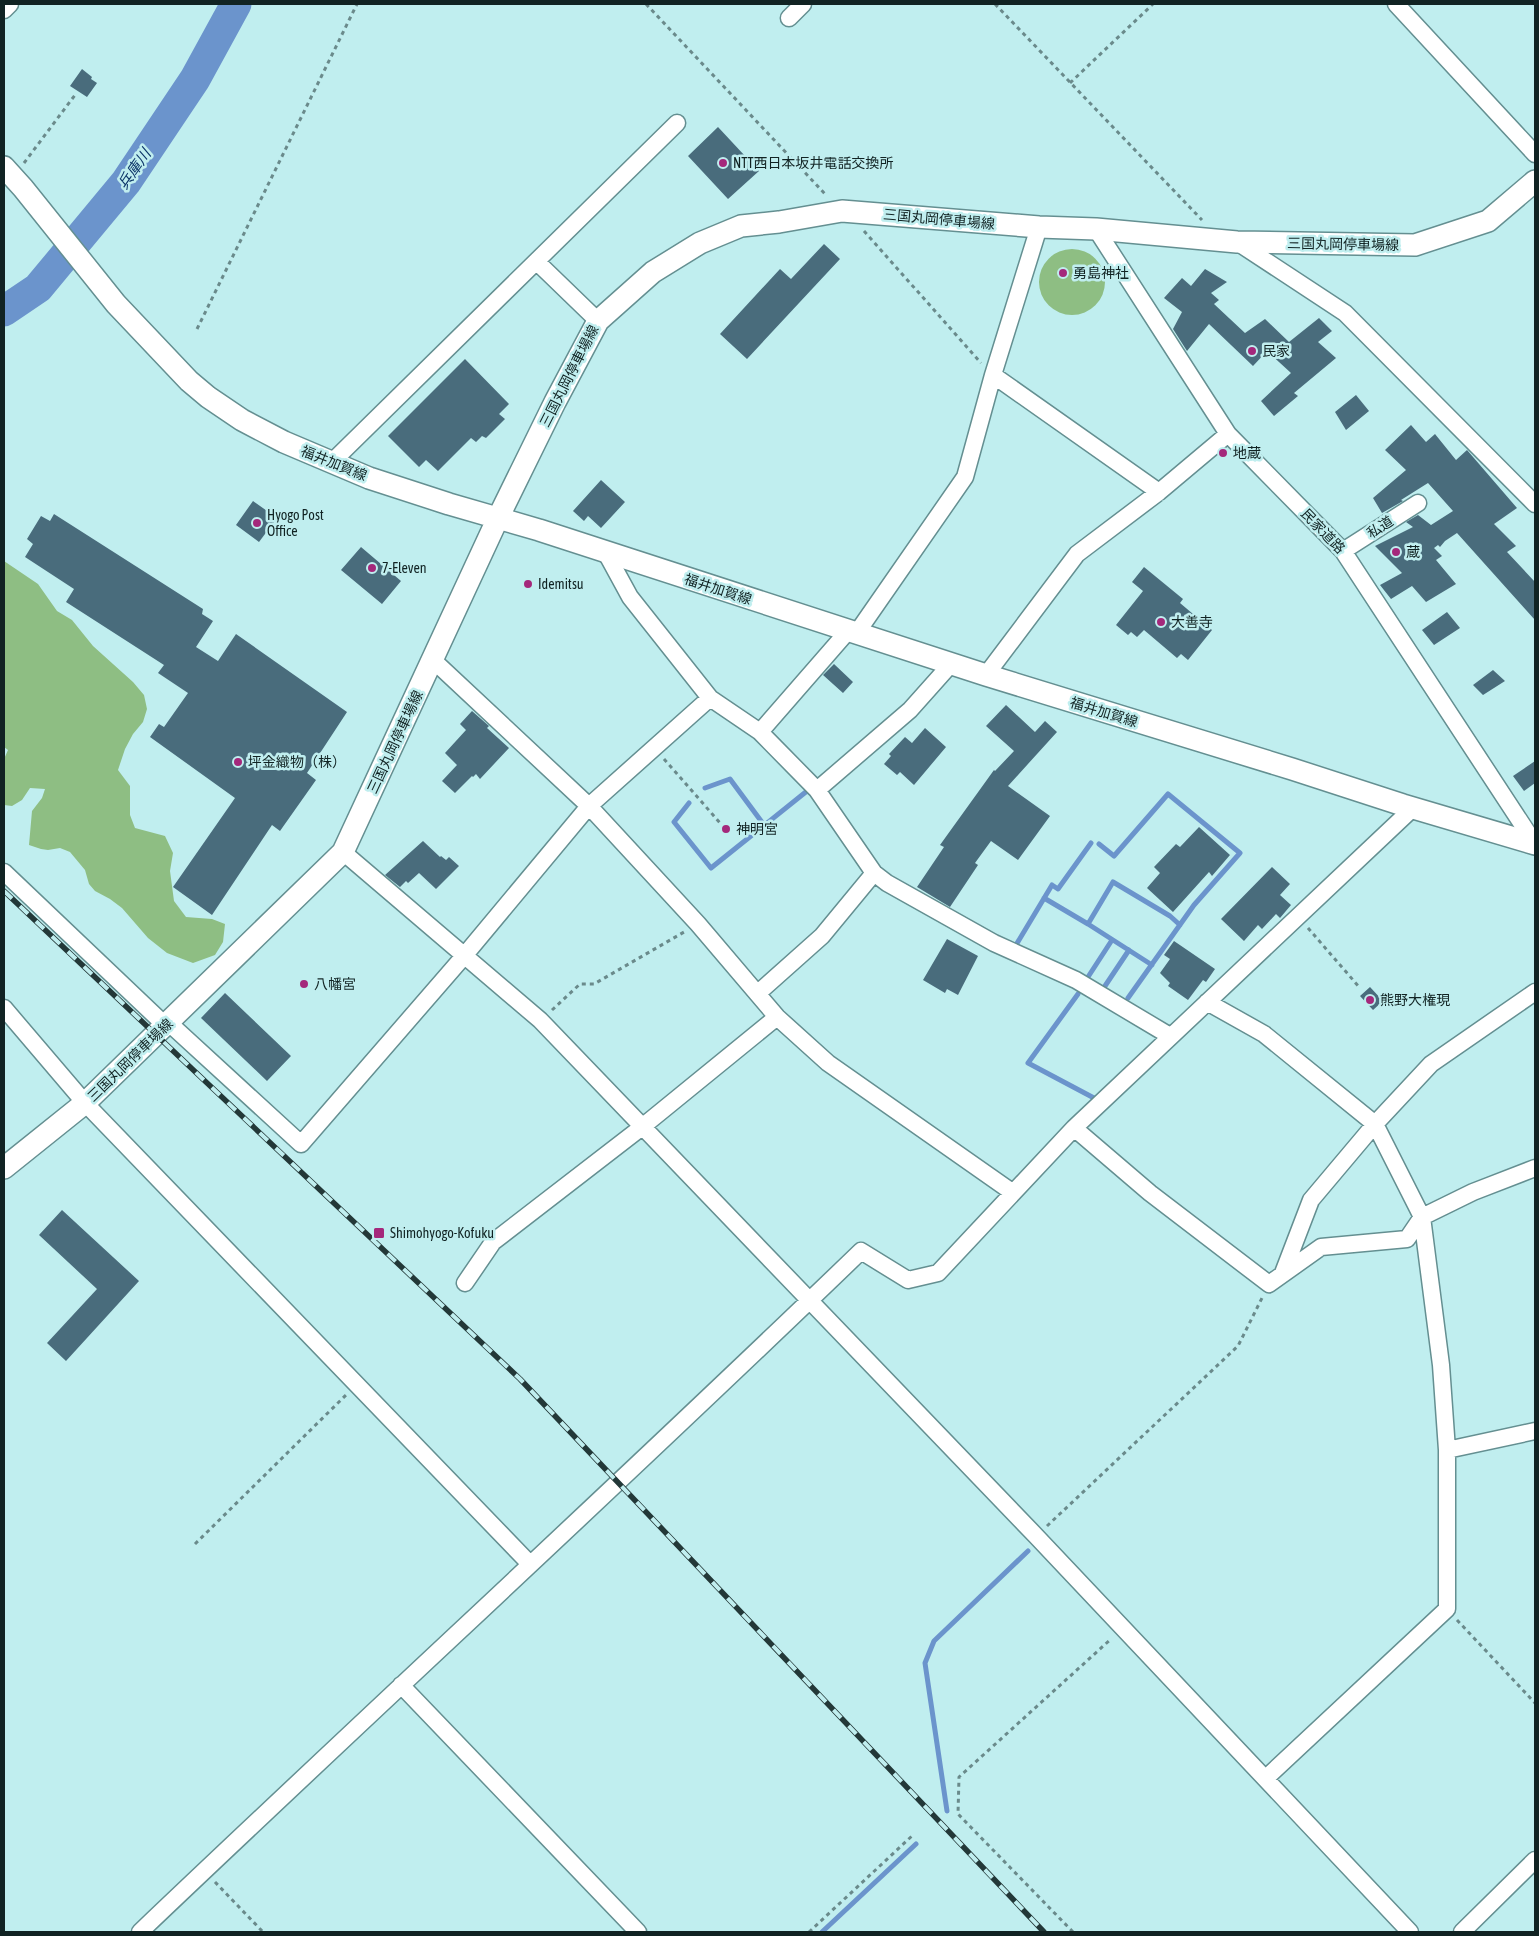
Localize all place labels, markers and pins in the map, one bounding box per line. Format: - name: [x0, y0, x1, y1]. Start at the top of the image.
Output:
- place label: NTT西日本坂井電話交換所: [733, 155, 894, 171]
- marker: NTT西日本坂井電話交換所: [717, 157, 729, 169]
- place label: 勇島神社: [1073, 265, 1129, 281]
- marker: 勇島神社: [1057, 267, 1069, 279]
- place label: 民家: [1262, 343, 1290, 359]
- marker: 民家: [1246, 345, 1258, 357]
- place label: 地蔵: [1233, 445, 1261, 461]
- marker: 地蔵: [1217, 447, 1229, 459]
- place label: Hyogo Post Office: [267, 507, 324, 539]
- marker: Hyogo Post Office: [251, 517, 263, 529]
- place label: 蔵: [1406, 544, 1420, 560]
- marker: 蔵: [1390, 546, 1402, 558]
- place label: 7-Eleven: [382, 560, 427, 576]
- marker: 7-Eleven: [366, 562, 378, 574]
- place label: Idemitsu: [538, 576, 584, 592]
- marker: Idemitsu: [522, 578, 534, 590]
- place label: 大善寺: [1171, 614, 1213, 630]
- marker: 大善寺: [1155, 616, 1167, 628]
- place label: 坪金織物（株）: [248, 754, 346, 770]
- marker: 坪金織物（株）: [232, 756, 244, 768]
- place label: 神明宮: [736, 821, 778, 837]
- marker: 神明宮: [720, 823, 732, 835]
- place label: 八幡宮: [314, 976, 356, 992]
- marker: 八幡宮: [298, 978, 310, 990]
- place label: 熊野大権現: [1380, 992, 1450, 1008]
- marker: 熊野大権現: [1364, 994, 1376, 1006]
- place label: Shimohyogo-Kofuku: [390, 1225, 494, 1241]
- marker: Shimohyogo-Kofuku: [372, 1226, 386, 1240]

